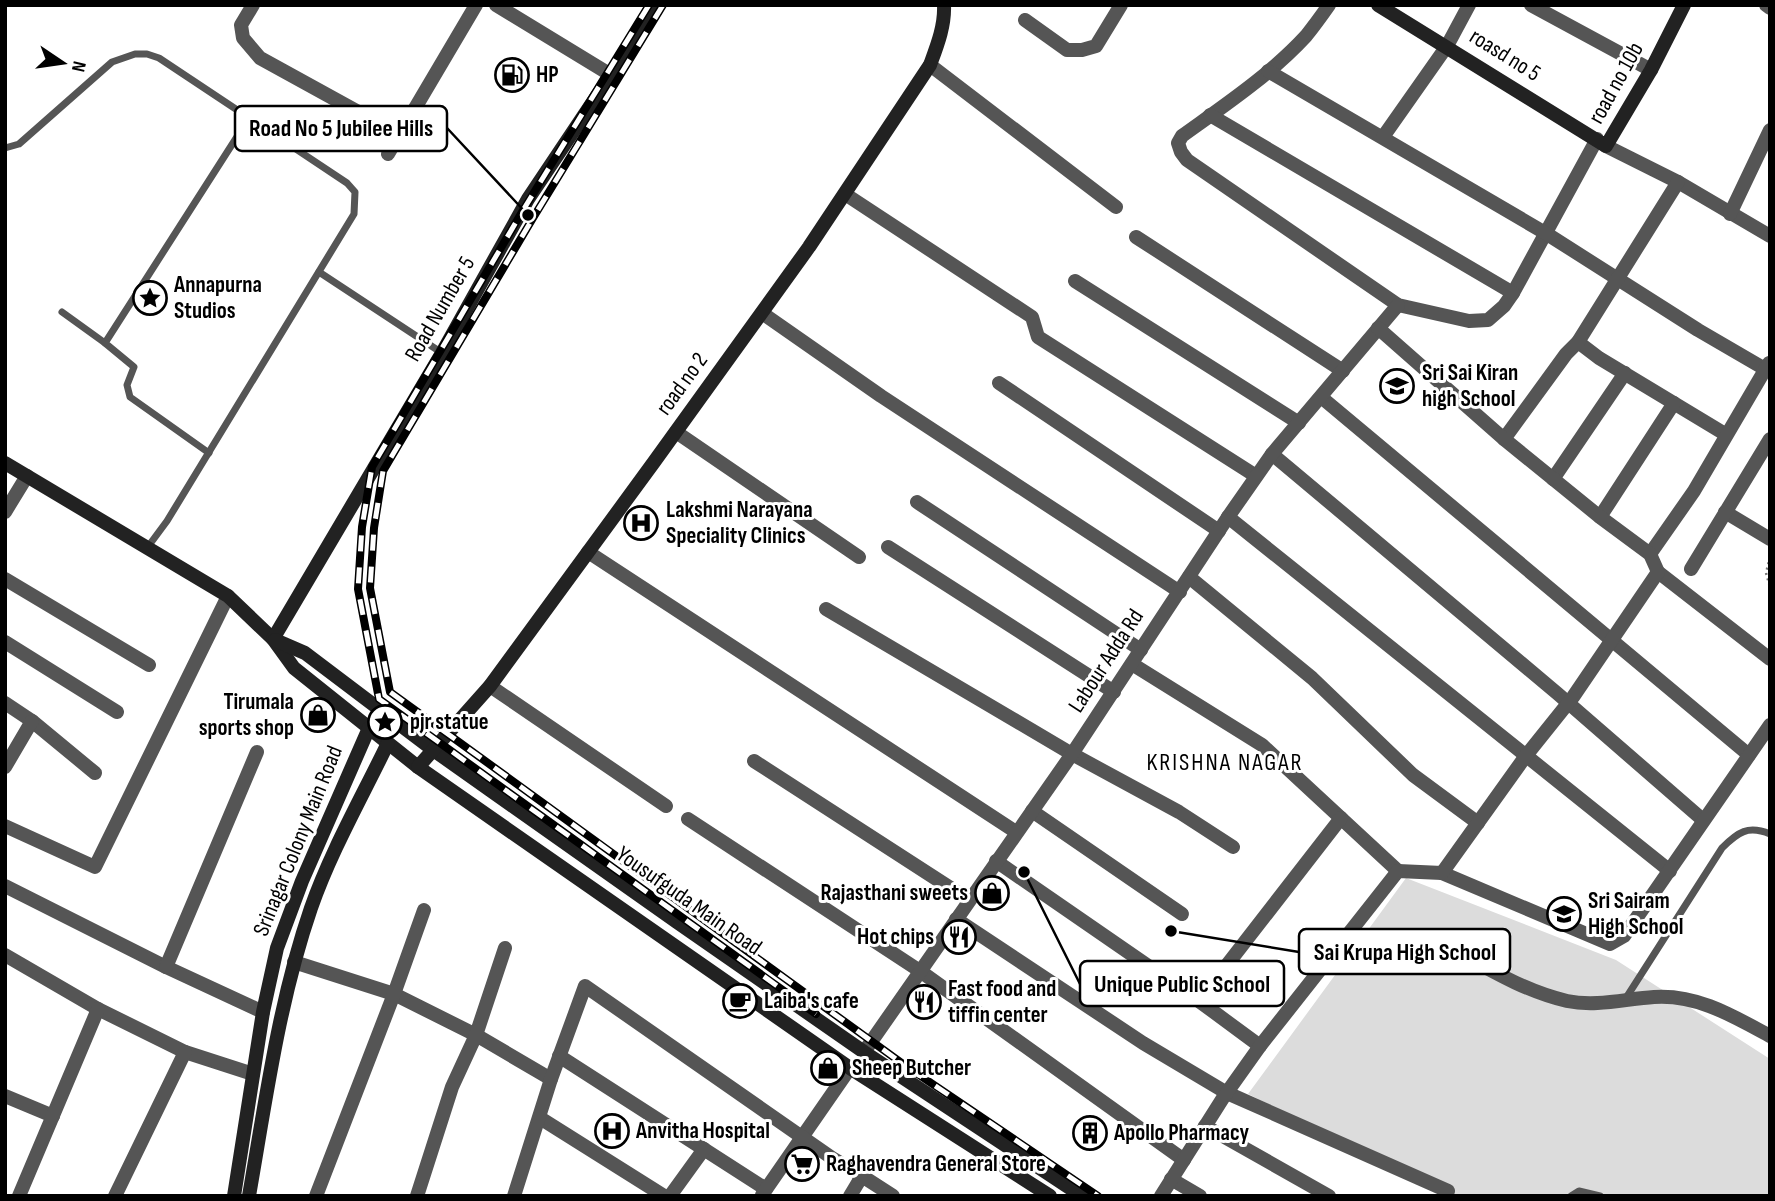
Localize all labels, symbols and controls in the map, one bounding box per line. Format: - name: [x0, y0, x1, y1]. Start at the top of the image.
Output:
- street label: roasd no 5: [1464, 22, 1546, 88]
- north arrow: [28, 28, 98, 98]
- street label: road no 10b: [1582, 37, 1650, 129]
- fuel station icon: HP: [493, 56, 531, 94]
- text: N: [66, 59, 90, 74]
- place label: HP: [536, 61, 559, 89]
- callout: Road No 5 Jubilee Hills: [235, 106, 447, 151]
- text: Road No 5 Jubilee Hills: [249, 114, 433, 143]
- street label: Road Number 5: [399, 252, 481, 366]
- place label: Annapurna Studios: [173, 271, 262, 325]
- place icon: Annapurna Studios: [131, 279, 169, 317]
- street label: road no 2: [650, 347, 714, 421]
- place label: Sri Sai Kiran high School: [1422, 359, 1518, 413]
- school or university icon: Sri Sai Kiran high School: [1378, 367, 1416, 405]
- place label: Lakshmi Narayana Speciality Clinics: [666, 496, 813, 550]
- hospital icon: Lakshmi Narayana Speciality Clinics: [622, 504, 660, 542]
- street label: Labour Adda Rd: [1062, 604, 1150, 718]
- place label: Tirumala sports shop: [199, 688, 294, 742]
- shop icon: Tirumala sports shop: [299, 696, 337, 734]
- place icon: pjr statue: [366, 703, 404, 741]
- place label: pjr statue: [410, 708, 489, 736]
- street label: Srinagar Colony Main Road: [247, 742, 349, 940]
- district label: KRISHNA NAGAR: [1146, 748, 1304, 777]
- street label: Yousufguda Main Road: [611, 840, 767, 962]
- shop icon: Rajasthani sweets: [973, 874, 1011, 912]
- place label: Rajasthani sweets: [820, 879, 968, 907]
- place label: Sri Sairam High School: [1588, 887, 1683, 941]
- school or university icon: Sri Sairam High School: [1545, 895, 1583, 933]
- restaurant icon: Hot chips: [940, 918, 978, 956]
- place label: Hot chips: [857, 923, 934, 951]
- callout: Sai Krupa High School: [1299, 929, 1510, 974]
- text: Sai Krupa High School: [1314, 938, 1496, 967]
- callout: Unique Public School: [1080, 961, 1284, 1006]
- text: Unique Public School: [1094, 970, 1270, 999]
- place label: Fast food and tiffin center: [948, 975, 1056, 1029]
- cafe icon: Laiba's cafe: [721, 982, 759, 1020]
- restaurant icon: Fast food and tiffin center: [905, 983, 943, 1021]
- place label: Laiba's cafe: [764, 987, 859, 1015]
- shop icon: Sheep Butcher: [809, 1049, 847, 1087]
- place label: Sheep Butcher: [852, 1054, 971, 1082]
- hospital icon: Anvitha Hospital: [593, 1112, 631, 1150]
- building icon: Apollo Pharmacy: [1071, 1114, 1109, 1152]
- place label: Anvitha Hospital: [635, 1117, 770, 1145]
- place label: Apollo Pharmacy: [1113, 1119, 1250, 1147]
- supermarket icon: Raghavendra General Store: [783, 1145, 821, 1183]
- place label: Raghavendra General Store: [826, 1150, 1046, 1178]

